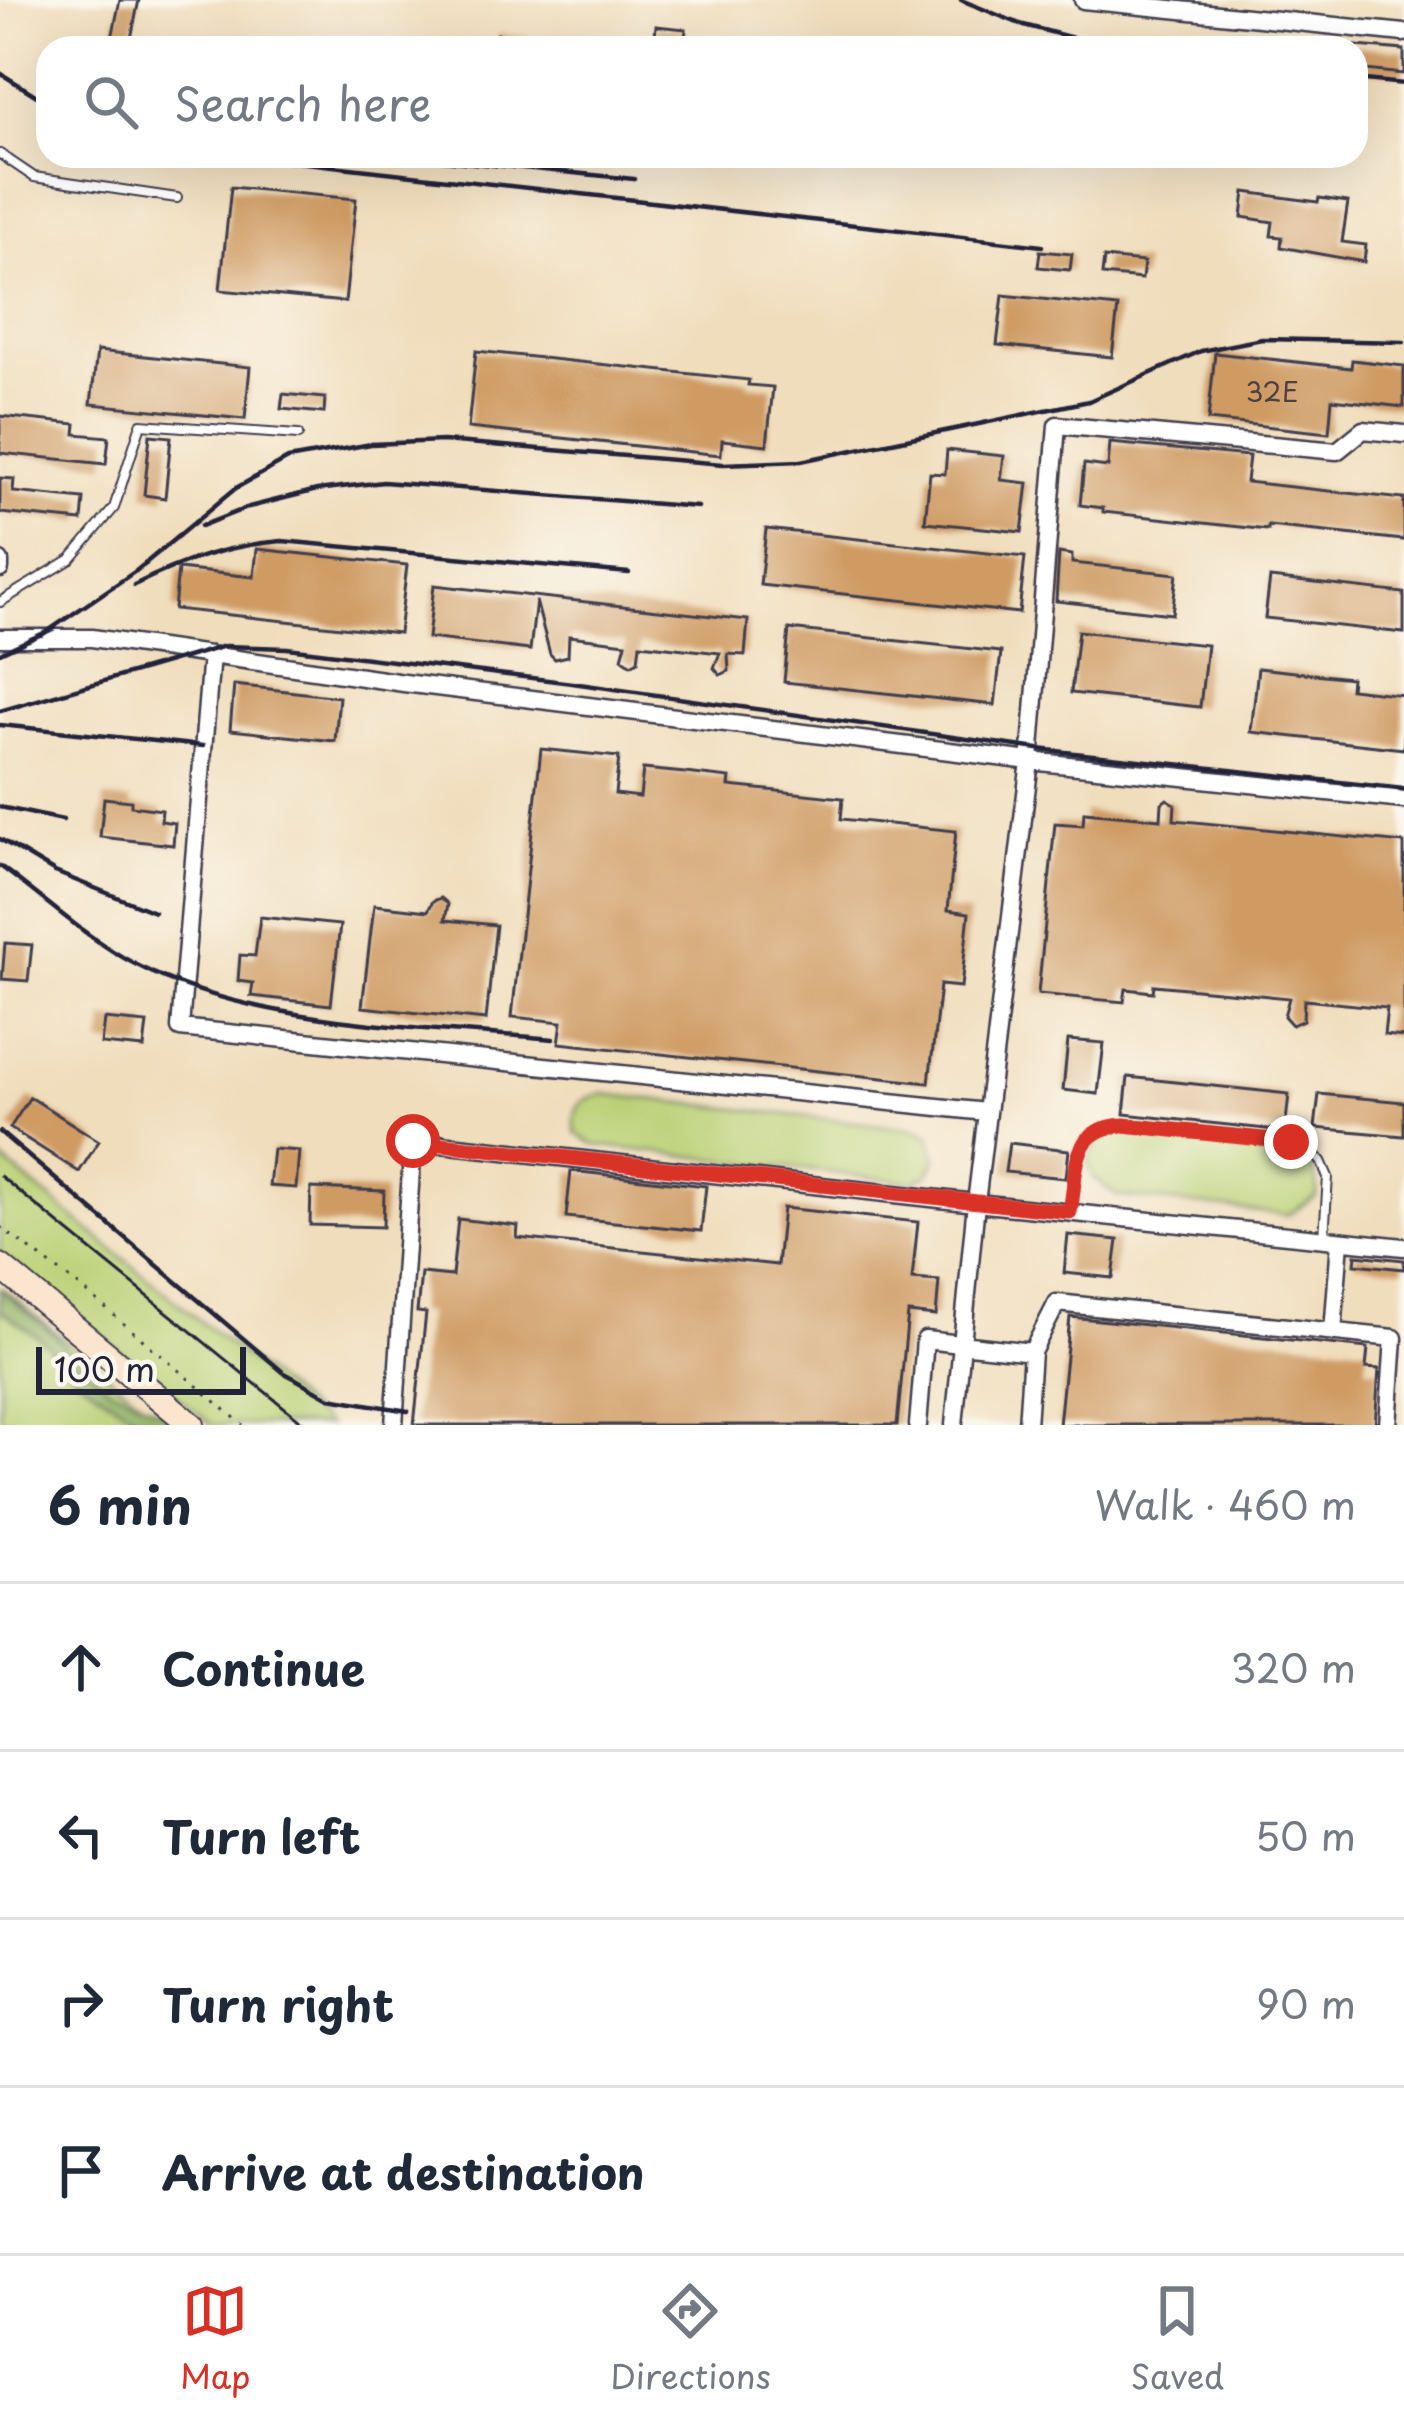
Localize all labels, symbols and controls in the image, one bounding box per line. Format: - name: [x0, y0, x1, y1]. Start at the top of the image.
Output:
- search box: [36, 36, 1368, 168]
- text: Search here: [174, 68, 431, 136]
- icon: search: [78, 69, 144, 135]
- house number: 32Е: [1245, 370, 1299, 411]
- route start: [386, 1114, 440, 1168]
- route end: [1264, 1115, 1318, 1169]
- scale bar: [36, 1341, 246, 1394]
- text: 100 m: [54, 1343, 155, 1393]
- text: 6 min: [48, 1465, 192, 1542]
- text: Walk · 460 m: [1095, 1474, 1356, 1533]
- text: Continue: [162, 1633, 365, 1701]
- icon: ahead: [48, 1634, 114, 1700]
- text: 320 m: [1231, 1637, 1356, 1696]
- text: Turn left: [162, 1801, 361, 1869]
- icon: left: [48, 1802, 114, 1868]
- text: 50 m: [1255, 1805, 1356, 1864]
- text: Turn right: [162, 1969, 394, 2037]
- icon: right: [48, 1970, 114, 2036]
- text: 90 m: [1256, 1973, 1356, 2032]
- text: Arrive at destination: [162, 2137, 645, 2205]
- icon: arrive: [48, 2138, 114, 2204]
- tab: Map: [180, 2278, 250, 2400]
- tab: Directions: [610, 2278, 771, 2400]
- tab: Saved: [1130, 2278, 1224, 2400]

